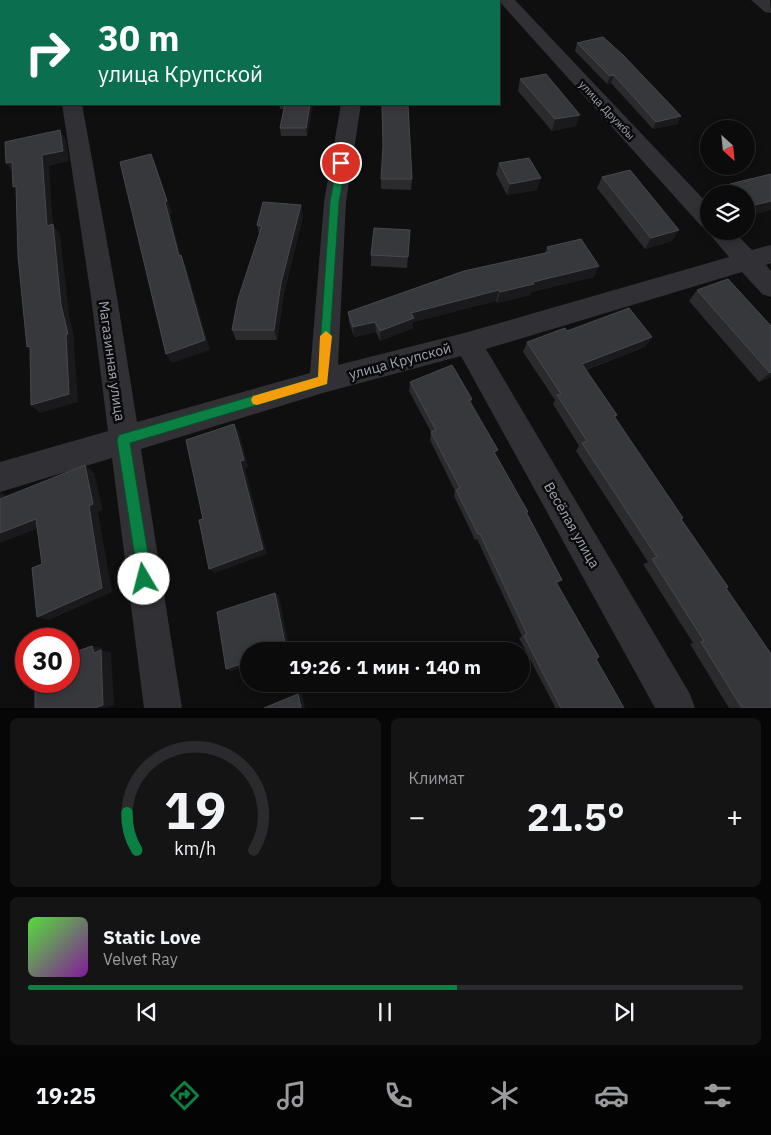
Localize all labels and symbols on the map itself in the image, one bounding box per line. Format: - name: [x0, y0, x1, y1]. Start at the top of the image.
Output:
- street label: улица Дружбы: [576, 78, 638, 142]
- north arrow: [700, 120, 755, 175]
- pin: [320, 142, 362, 184]
- street label: Магазинная улица: [95, 300, 129, 423]
- street label: улица Крупской: [347, 339, 453, 383]
- street label: Весёлая улица: [540, 479, 604, 572]
- position arrow: [117, 552, 169, 604]
- speed limit sign: 30: [15, 628, 80, 693]

